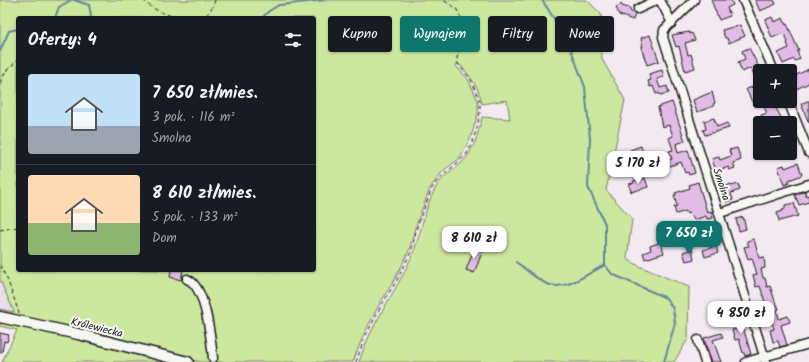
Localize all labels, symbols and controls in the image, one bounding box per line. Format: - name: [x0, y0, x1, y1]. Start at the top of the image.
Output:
- chip: Kupno: [328, 16, 392, 52]
- chip: Wynajem: [400, 16, 480, 52]
- chip: Filtry: [488, 16, 547, 52]
- chip: Nowe: [555, 16, 614, 52]
- text: Oferty: 4: [28, 27, 97, 54]
- icon: filters: [282, 29, 304, 51]
- map controls: [753, 64, 797, 160]
- button: +: [753, 64, 797, 108]
- text: 7 650 zł/mies.: [152, 80, 258, 107]
- icon: home: [60, 90, 108, 138]
- text: 3 pok. · 116 m²: [152, 107, 234, 128]
- button: −: [753, 116, 797, 160]
- text: Smolna: [152, 128, 191, 149]
- pin: 5 170 zł: [597, 151, 679, 185]
- text: 5 170 zł: [616, 153, 660, 174]
- street label: Smolna: [707, 166, 735, 203]
- text: 8 610 zł/mies.: [152, 180, 256, 207]
- icon: home: [60, 191, 108, 239]
- text: 5 pok. · 133 m²: [152, 207, 237, 228]
- pin: 7 650 zł: [648, 221, 730, 255]
- text: 7 650 zł: [665, 223, 713, 244]
- pin: 8 610 zł: [433, 226, 515, 260]
- text: Dom: [152, 228, 177, 249]
- text: 8 610 zł: [451, 228, 497, 249]
- pin: 4 850 zł: [700, 301, 782, 335]
- text: 4 850 zł: [716, 303, 766, 324]
- street label: Królewiecka: [69, 313, 125, 343]

